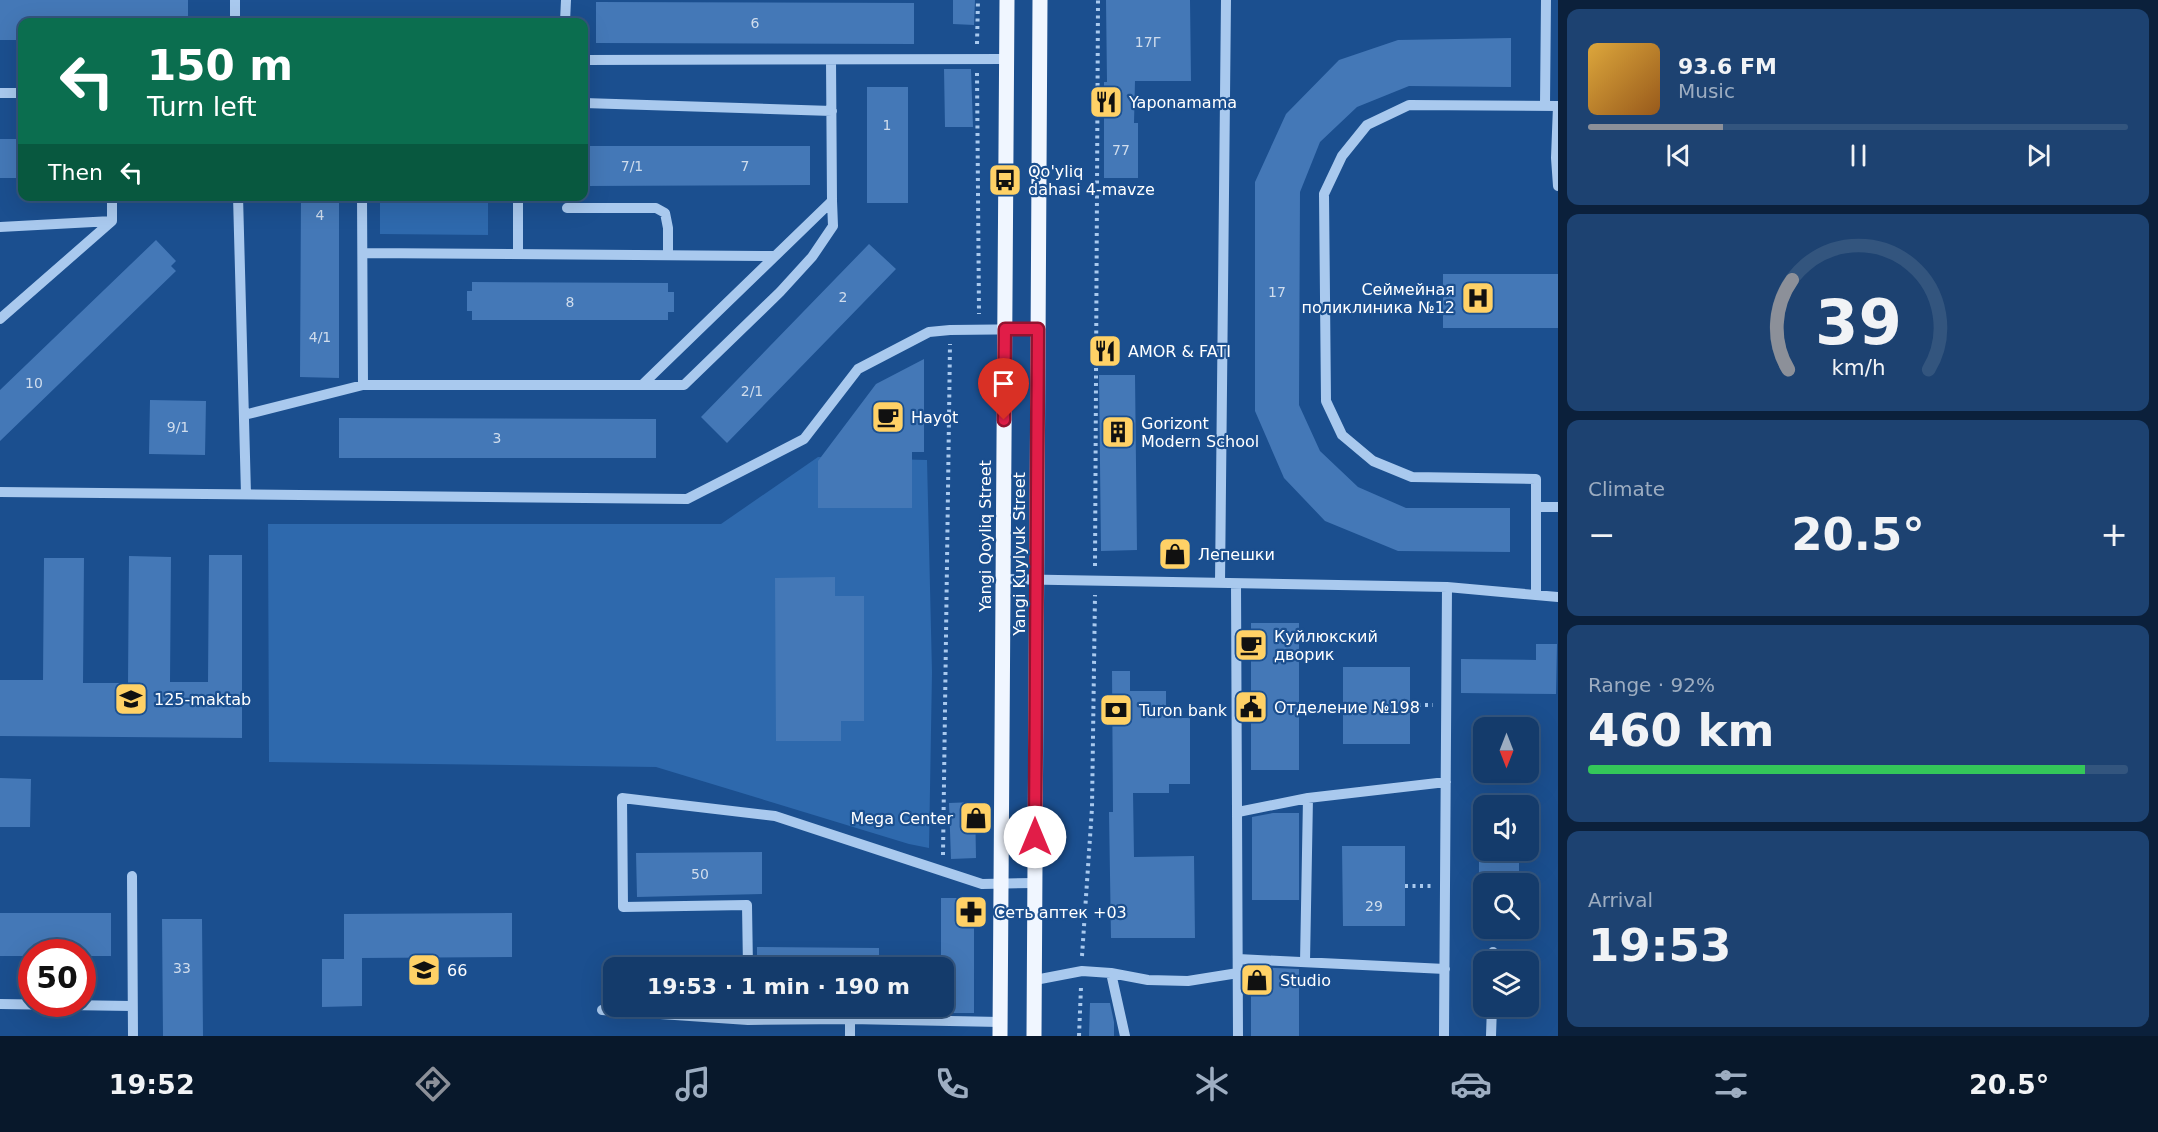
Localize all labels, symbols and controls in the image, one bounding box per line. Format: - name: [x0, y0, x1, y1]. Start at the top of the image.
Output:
- house number: 6: [751, 15, 760, 31]
- house number: 17Г: [1135, 34, 1161, 50]
- text: 150 m: [147, 41, 293, 90]
- icon: left: [48, 42, 126, 120]
- text: 93.6 FM: [1678, 54, 1777, 79]
- text: Music: [1678, 79, 1735, 103]
- restaurant icon: Yaponamama: [1088, 84, 1124, 120]
- text: Turn left: [147, 91, 257, 122]
- place label: Yaponamama: [1128, 93, 1237, 112]
- house number: 1: [883, 117, 891, 133]
- icon: previous: [1662, 139, 1695, 172]
- icon: pause: [1842, 139, 1875, 172]
- icon: next: [2022, 139, 2055, 172]
- house number: 77: [1112, 142, 1130, 158]
- icon: left: [115, 156, 148, 189]
- house number: 7/1: [621, 158, 643, 174]
- house number: 7: [741, 158, 749, 174]
- text: Then: [48, 160, 103, 185]
- bus stop icon: Qo'yliq dahasi 4-mavze: [987, 162, 1023, 198]
- place label: Qo'yliq dahasi 4-mavze: [1028, 162, 1155, 199]
- house number: 4: [316, 207, 325, 223]
- place label: Сеймейная поликлиника №12: [1301, 280, 1455, 317]
- hospital icon: Сеймейная поликлиника №12: [1460, 280, 1496, 316]
- house number: 17: [1268, 284, 1286, 300]
- text: 39: [1815, 286, 1901, 359]
- house number: 2: [839, 289, 847, 305]
- house number: 8: [566, 294, 574, 310]
- house number: 4/1: [309, 329, 331, 345]
- restaurant icon: AMOR & FATI: [1087, 333, 1123, 369]
- place label: AMOR & FATI: [1128, 342, 1231, 361]
- text: km/h: [1831, 355, 1885, 380]
- pin: [978, 358, 1029, 420]
- icon: arrive: [987, 367, 1020, 400]
- house number: 10: [25, 375, 43, 391]
- house number: 2/1: [741, 383, 763, 399]
- cafe icon: Hayot: [870, 399, 906, 435]
- place label: Hayot: [911, 408, 958, 427]
- building icon: Gorizont Modern School: [1100, 414, 1136, 450]
- place label: Gorizont Modern School: [1141, 414, 1259, 451]
- house number: 9/1: [167, 419, 189, 435]
- house number: 3: [493, 430, 501, 446]
- street label: Yangi Qoyliq Street: [976, 460, 995, 613]
- street label: Yangi Kuylyuk Street: [1010, 472, 1029, 637]
- text: Climate: [1588, 477, 1665, 501]
- text: 20.5°: [1791, 508, 1925, 561]
- text: −: [1588, 515, 1616, 554]
- text: +: [2100, 515, 2128, 554]
- shop icon: Лепешки: [1157, 536, 1193, 572]
- place label: Лепешки: [1198, 545, 1275, 564]
- cafe icon: Куйлюкский дворик: [1233, 627, 1269, 663]
- place label: Куйлюкский дворик: [1274, 627, 1378, 664]
- text: Range · 92%: [1588, 673, 1715, 697]
- school or university icon: 125-maktab: [113, 681, 149, 717]
- public building icon: Отделение №198: [1233, 689, 1269, 725]
- place label: 125-maktab: [154, 690, 251, 709]
- bank icon: Turon bank: [1098, 692, 1134, 728]
- place label: Отделение №198: [1274, 698, 1420, 717]
- place label: Turon bank: [1138, 701, 1228, 720]
- text: 460 km: [1588, 704, 1774, 757]
- north arrow: [1473, 717, 1539, 783]
- map controls: [1473, 717, 1539, 1017]
- button: sound: [1473, 795, 1539, 861]
- shop icon: Mega Center: [958, 800, 994, 836]
- position arrow: [1003, 805, 1067, 869]
- place label: Mega Center: [850, 809, 953, 828]
- house number: 50: [691, 866, 709, 882]
- button: search: [1473, 873, 1539, 939]
- text: Arrival: [1588, 888, 1653, 912]
- pharmacy icon: Сеть аптек +03: [953, 894, 989, 930]
- house number: 29: [1365, 898, 1383, 914]
- place label: Сеть аптек +03: [994, 903, 1127, 922]
- text: 19:53: [1588, 919, 1731, 972]
- speed limit sign: 50: [18, 939, 96, 1017]
- button: layers: [1473, 951, 1539, 1017]
- school or university icon: 66: [406, 952, 442, 988]
- house number: 33: [173, 960, 191, 976]
- place label: 66: [447, 961, 467, 980]
- shop icon: Studio: [1239, 962, 1275, 998]
- place label: Studio: [1280, 971, 1331, 990]
- text: 19:53 · 1 min · 190 m: [647, 974, 910, 999]
- icon: directions: [412, 1063, 454, 1105]
- icon: music: [672, 1063, 714, 1105]
- icon: phone: [931, 1063, 973, 1105]
- icon: climate: [1191, 1063, 1233, 1105]
- icon: car: [1450, 1063, 1492, 1105]
- icon: filters: [1710, 1063, 1752, 1105]
- text: 19:52: [109, 1069, 195, 1100]
- text: 20.5°: [1969, 1069, 2049, 1100]

